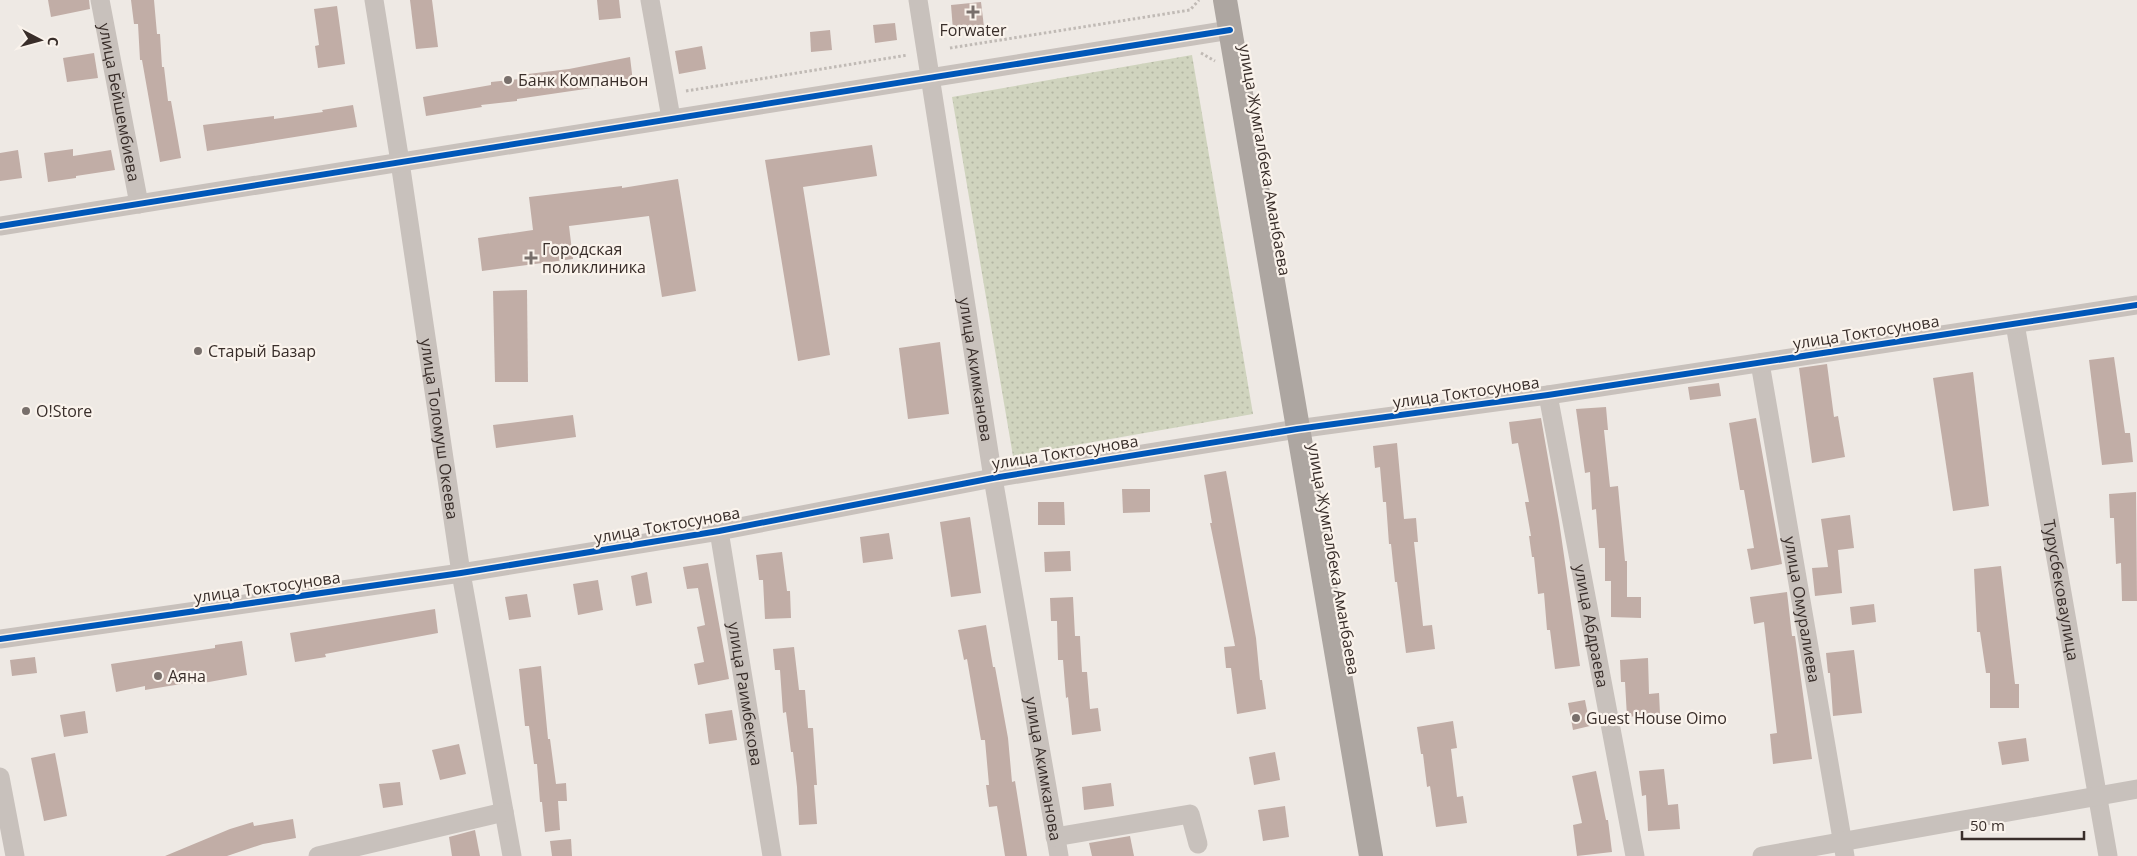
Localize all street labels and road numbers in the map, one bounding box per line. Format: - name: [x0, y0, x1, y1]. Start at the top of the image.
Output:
- street label: улица Бейшембиева: [94, 21, 145, 183]
- street label: улица Жумгалбека Аманбаева: [1234, 43, 1296, 277]
- street label: улица Акимканова: [954, 296, 998, 443]
- street label: улица Токтосунова: [1791, 310, 1941, 354]
- street label: улица Толомуш Океева: [415, 337, 464, 521]
- street label: улица Токтосунова: [1391, 371, 1541, 413]
- street label: улица Токтосунова: [990, 430, 1140, 474]
- street label: улица Жумгалбека Аманбаева: [1303, 442, 1365, 676]
- street label: улица Токтосунова: [592, 501, 742, 549]
- street label: Турусбековаулица: [2038, 518, 2085, 662]
- street label: улица Омуралиева: [1779, 535, 1826, 684]
- street label: улица Абдраева: [1569, 562, 1614, 689]
- street label: улица Токтосунова: [192, 566, 342, 608]
- street label: улица Раимбекова: [723, 620, 768, 767]
- street label: улица Акимканова: [1020, 695, 1067, 842]

